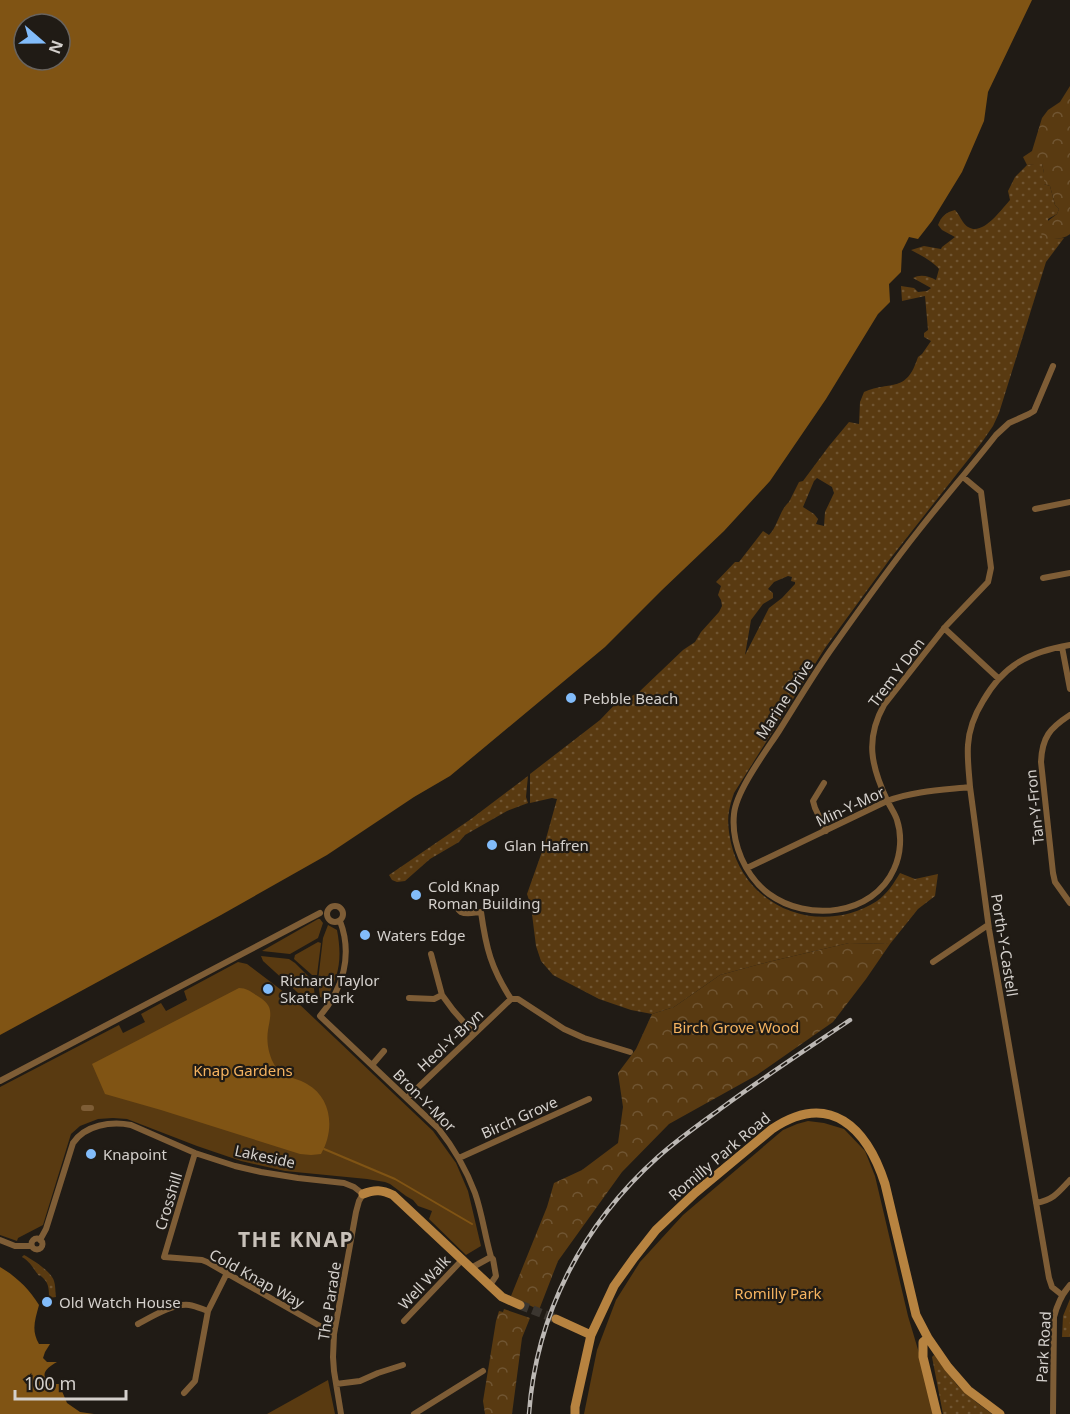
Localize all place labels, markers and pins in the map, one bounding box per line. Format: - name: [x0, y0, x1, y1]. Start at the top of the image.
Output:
- place label: Pebble Beach: [583, 688, 678, 708]
- marker: Pebble Beach: [564, 691, 578, 705]
- place label: Glan Hafren: [504, 835, 589, 855]
- marker: Glan Hafren: [485, 838, 499, 852]
- place label: Cold Knap Roman Building: [428, 876, 540, 913]
- marker: Cold Knap Roman Building: [409, 888, 423, 902]
- place label: Waters Edge: [377, 925, 465, 945]
- marker: Waters Edge: [358, 928, 372, 942]
- place label: Richard Taylor Skate Park: [280, 970, 379, 1007]
- marker: Richard Taylor Skate Park: [261, 982, 275, 996]
- place label: Knapoint: [103, 1144, 167, 1164]
- marker: Knapoint: [84, 1147, 98, 1161]
- place label: Old Watch House: [59, 1292, 181, 1312]
- marker: Old Watch House: [40, 1295, 54, 1309]

